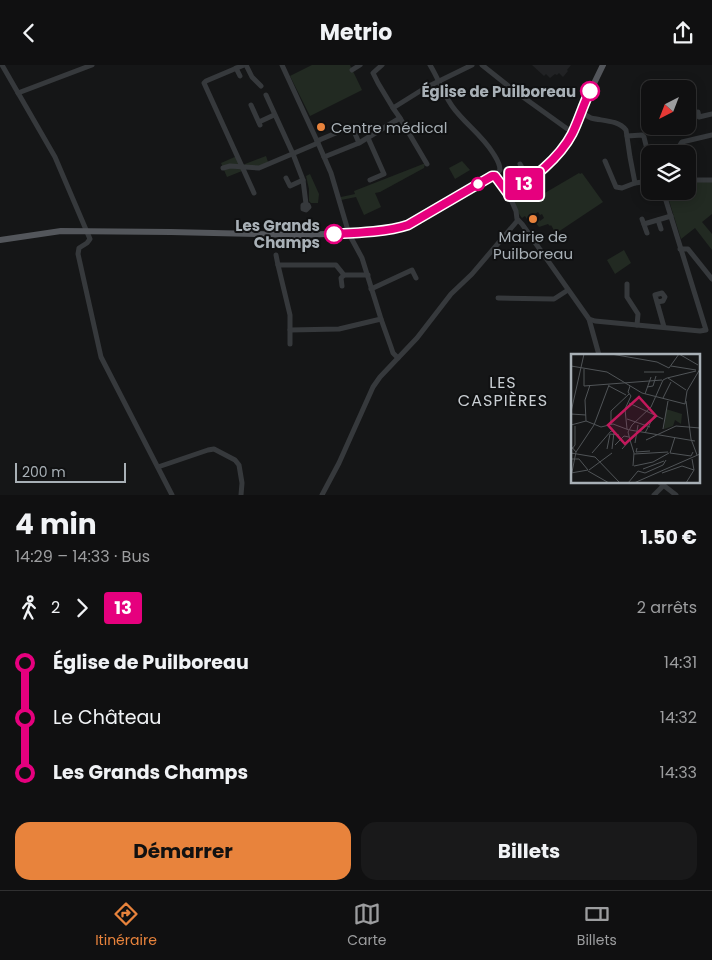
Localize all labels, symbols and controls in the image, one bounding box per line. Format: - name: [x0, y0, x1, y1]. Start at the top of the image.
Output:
- text: Metrio: [320, 17, 392, 48]
- icon: back: [15, 19, 43, 47]
- icon: share: [669, 19, 697, 47]
- north arrow: [641, 80, 696, 135]
- map controls: [641, 80, 696, 200]
- place label: Église de Puilboreau: [421, 81, 576, 102]
- marker: Église de Puilboreau: [580, 81, 600, 101]
- place label: Centre médical: [331, 117, 447, 138]
- marker: Centre médical: [315, 121, 327, 133]
- button: layers: [641, 145, 696, 200]
- line badge: 13: [502, 168, 546, 200]
- text: 13: [515, 171, 533, 196]
- unlabelled marker: [471, 177, 485, 191]
- marker: Mairie de Puilboreau: [527, 213, 539, 225]
- place label: Les Grands Champs: [235, 215, 320, 253]
- marker: Les Grands Champs: [324, 224, 344, 244]
- place label: Mairie de Puilboreau: [493, 226, 573, 264]
- inset map: [571, 354, 700, 483]
- district label: LES CASPIÈRES: [458, 371, 548, 412]
- scale bar: [15, 460, 126, 483]
- text: 200 m: [22, 462, 66, 482]
- text: 4 min: [15, 505, 97, 544]
- text: 1.50 €: [641, 524, 697, 551]
- text: 14:29 – 14:33 · Bus: [15, 545, 150, 568]
- icon: walk: [15, 594, 43, 622]
- icon: forward: [68, 594, 96, 622]
- text: 13: [114, 595, 132, 620]
- text: 2: [51, 596, 60, 619]
- text: 2 arrêts: [637, 596, 697, 619]
- text: Église de Puilboreau: [53, 649, 249, 676]
- text: 14:31: [664, 651, 697, 674]
- text: Le Château: [53, 704, 161, 731]
- text: 14:32: [660, 706, 697, 729]
- text: Les Grands Champs: [53, 759, 248, 786]
- text: 14:33: [660, 761, 697, 784]
- button: Démarrer: [15, 822, 351, 880]
- button: Billets: [361, 822, 697, 880]
- tab: Itinéraire: [95, 900, 157, 951]
- tab: Carte: [347, 900, 386, 951]
- tab: Billets: [577, 900, 617, 951]

